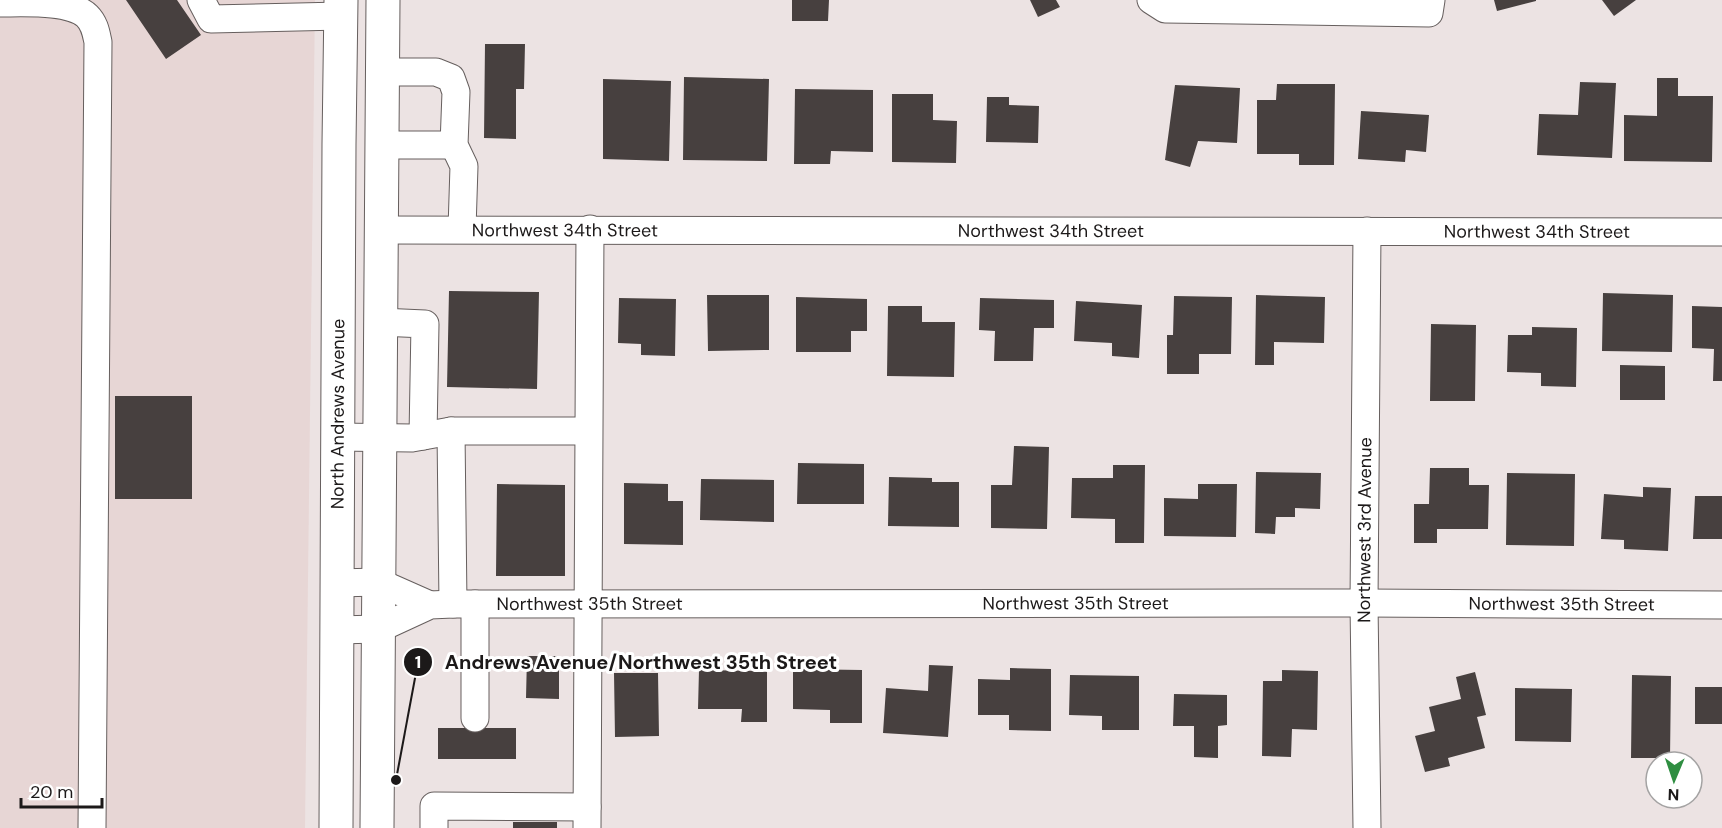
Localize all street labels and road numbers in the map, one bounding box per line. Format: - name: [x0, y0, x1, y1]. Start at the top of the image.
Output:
- street label: Northwest 34th Street: [472, 218, 658, 242]
- street label: Northwest 34th Street: [958, 219, 1144, 243]
- street label: Northwest 34th Street: [1444, 220, 1630, 244]
- street label: North Andrews Avenue: [325, 319, 350, 509]
- street label: Northwest 3rd Avenue: [1352, 437, 1377, 623]
- street label: Northwest 35th Street: [983, 591, 1169, 615]
- street label: Northwest 35th Street: [497, 592, 683, 616]
- street label: Northwest 35th Street: [1468, 592, 1655, 617]

